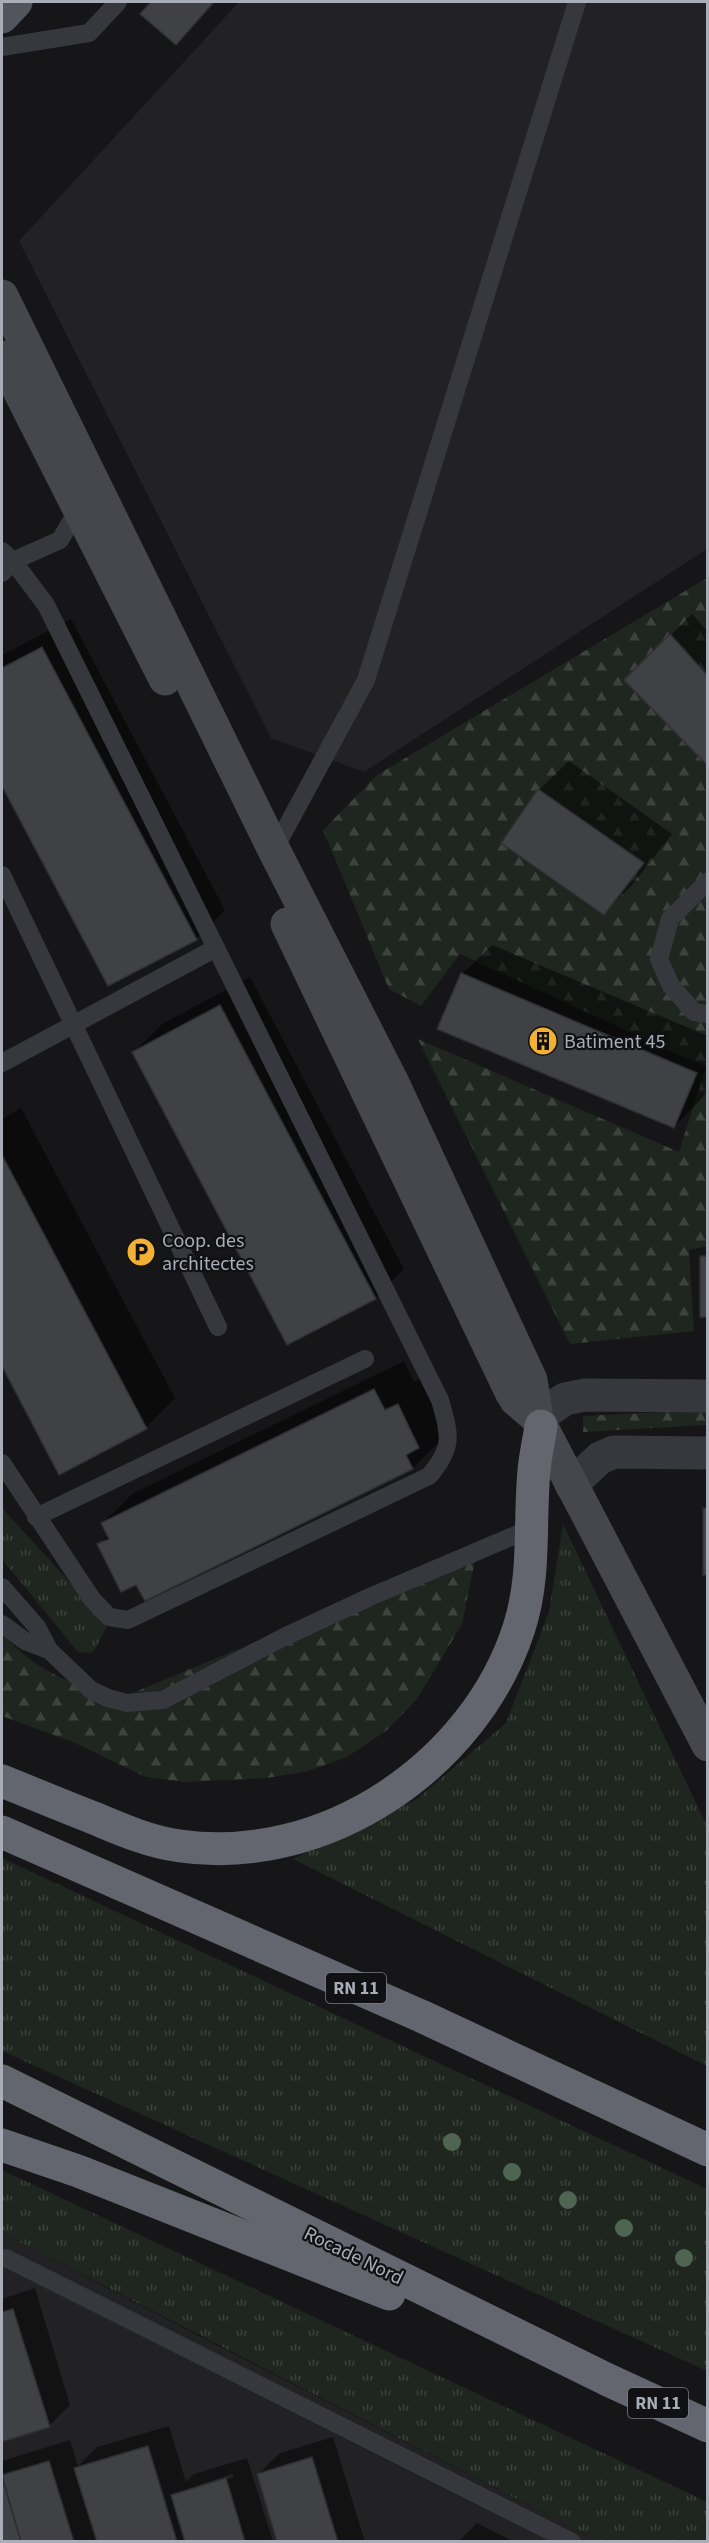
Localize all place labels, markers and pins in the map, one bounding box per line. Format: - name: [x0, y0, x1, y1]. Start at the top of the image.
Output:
- building icon: Batiment 45: [527, 1025, 559, 1057]
- place label: Batiment 45: [564, 1028, 665, 1056]
- place label: Coop. des architectes: [162, 1227, 254, 1278]
- parking icon: Coop. des architectes: [125, 1236, 157, 1268]

